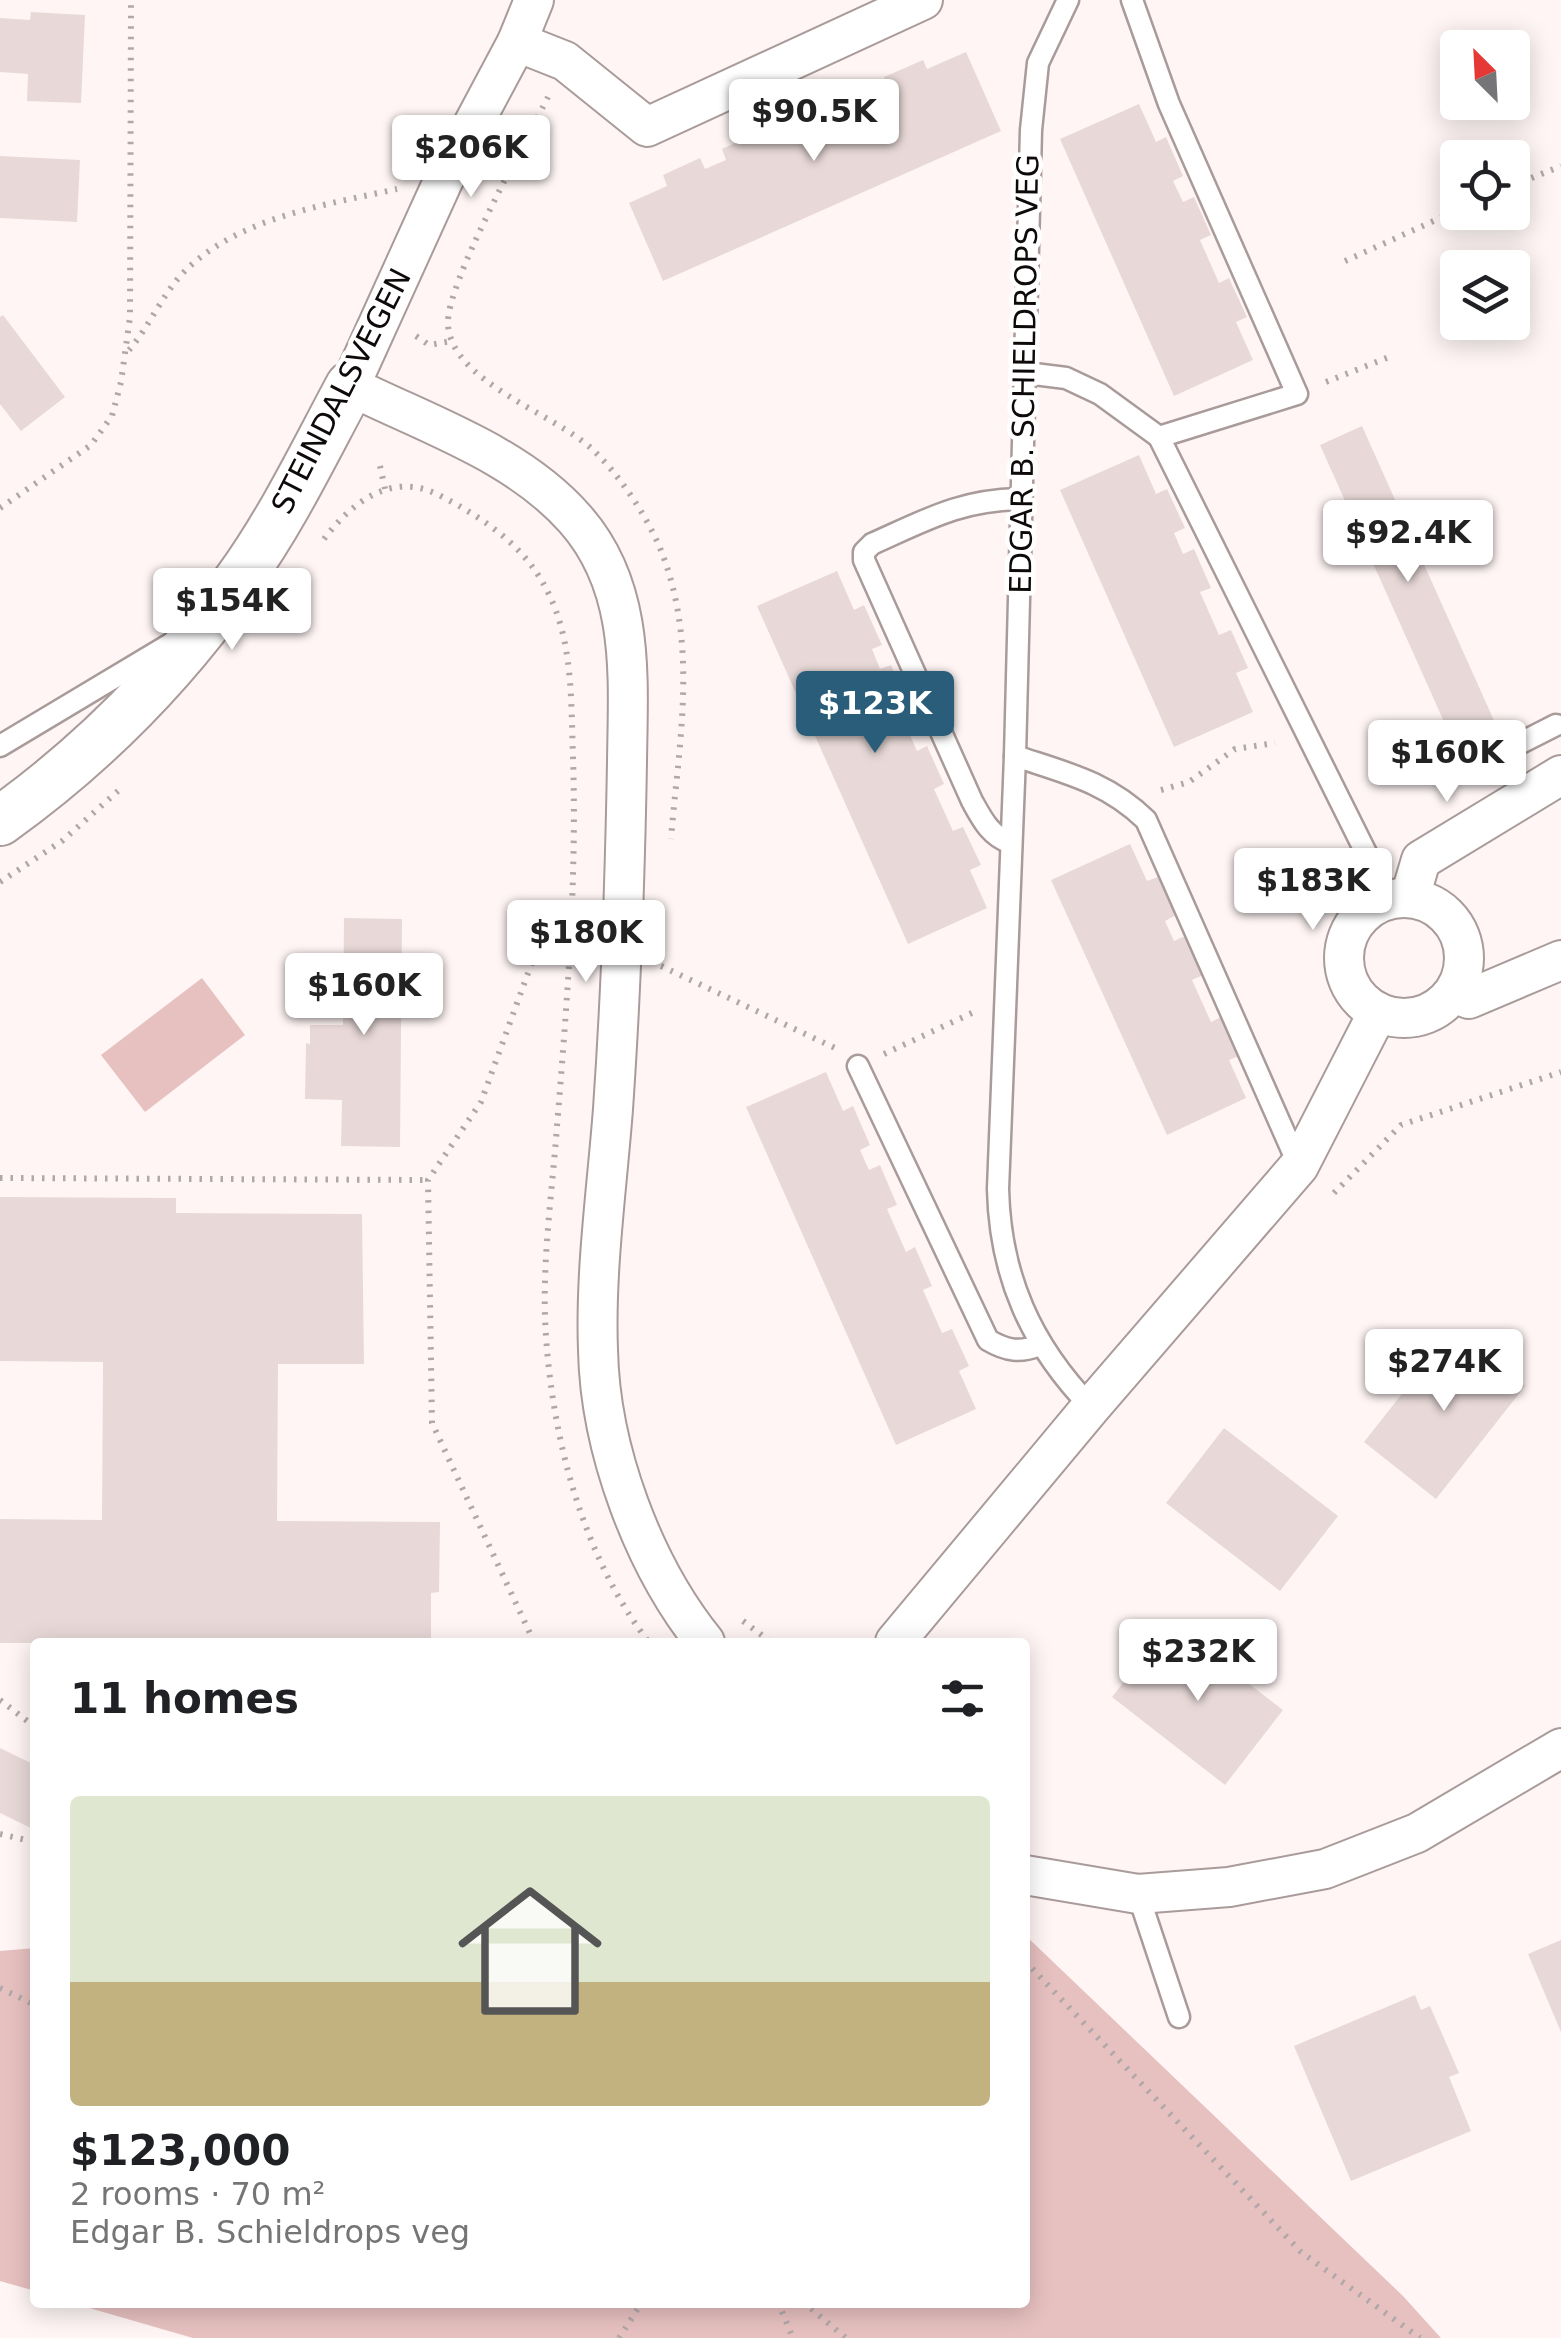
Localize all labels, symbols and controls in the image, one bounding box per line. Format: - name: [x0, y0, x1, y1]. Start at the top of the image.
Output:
- north arrow: [1440, 30, 1530, 120]
- map controls: [1440, 30, 1530, 340]
- pin: $90.5K: [733, 79, 895, 164]
- text: $90.5K: [751, 92, 877, 130]
- pin: $206K: [401, 115, 541, 200]
- text: $206K: [414, 128, 528, 166]
- button: locate: [1440, 140, 1530, 230]
- street label: EDGAR B. SCHIELDROPS VEG: [1003, 154, 1045, 594]
- button: layers: [1440, 250, 1530, 340]
- street label: STEINDALSVEGEN: [264, 263, 418, 519]
- pin: $92.4K: [1327, 500, 1489, 585]
- text: $92.4K: [1345, 513, 1471, 551]
- pin: $154K: [162, 568, 302, 653]
- text: $154K: [175, 581, 289, 619]
- pin: $123K: [805, 671, 945, 756]
- text: $123K: [818, 684, 932, 722]
- pin: $160K: [1377, 720, 1517, 805]
- text: $160K: [1390, 733, 1504, 771]
- pin: $183K: [1243, 848, 1383, 933]
- text: $183K: [1256, 861, 1370, 899]
- pin: $180K: [516, 900, 656, 985]
- text: $180K: [529, 913, 643, 951]
- pin: $160K: [294, 953, 434, 1038]
- text: $160K: [307, 966, 421, 1004]
- pin: $274K: [1374, 1329, 1514, 1414]
- text: $274K: [1387, 1342, 1501, 1380]
- pin: $232K: [1128, 1619, 1268, 1704]
- text: $232K: [1141, 1632, 1255, 1670]
- icon: filters: [935, 1671, 990, 1726]
- text: 11 homes: [70, 1674, 299, 1723]
- icon: home: [440, 1861, 620, 2041]
- text: $123,000: [70, 2126, 291, 2175]
- text: 2 rooms · 70 m²: [70, 2175, 325, 2213]
- text: Edgar B. Schieldrops veg: [70, 2213, 470, 2251]

